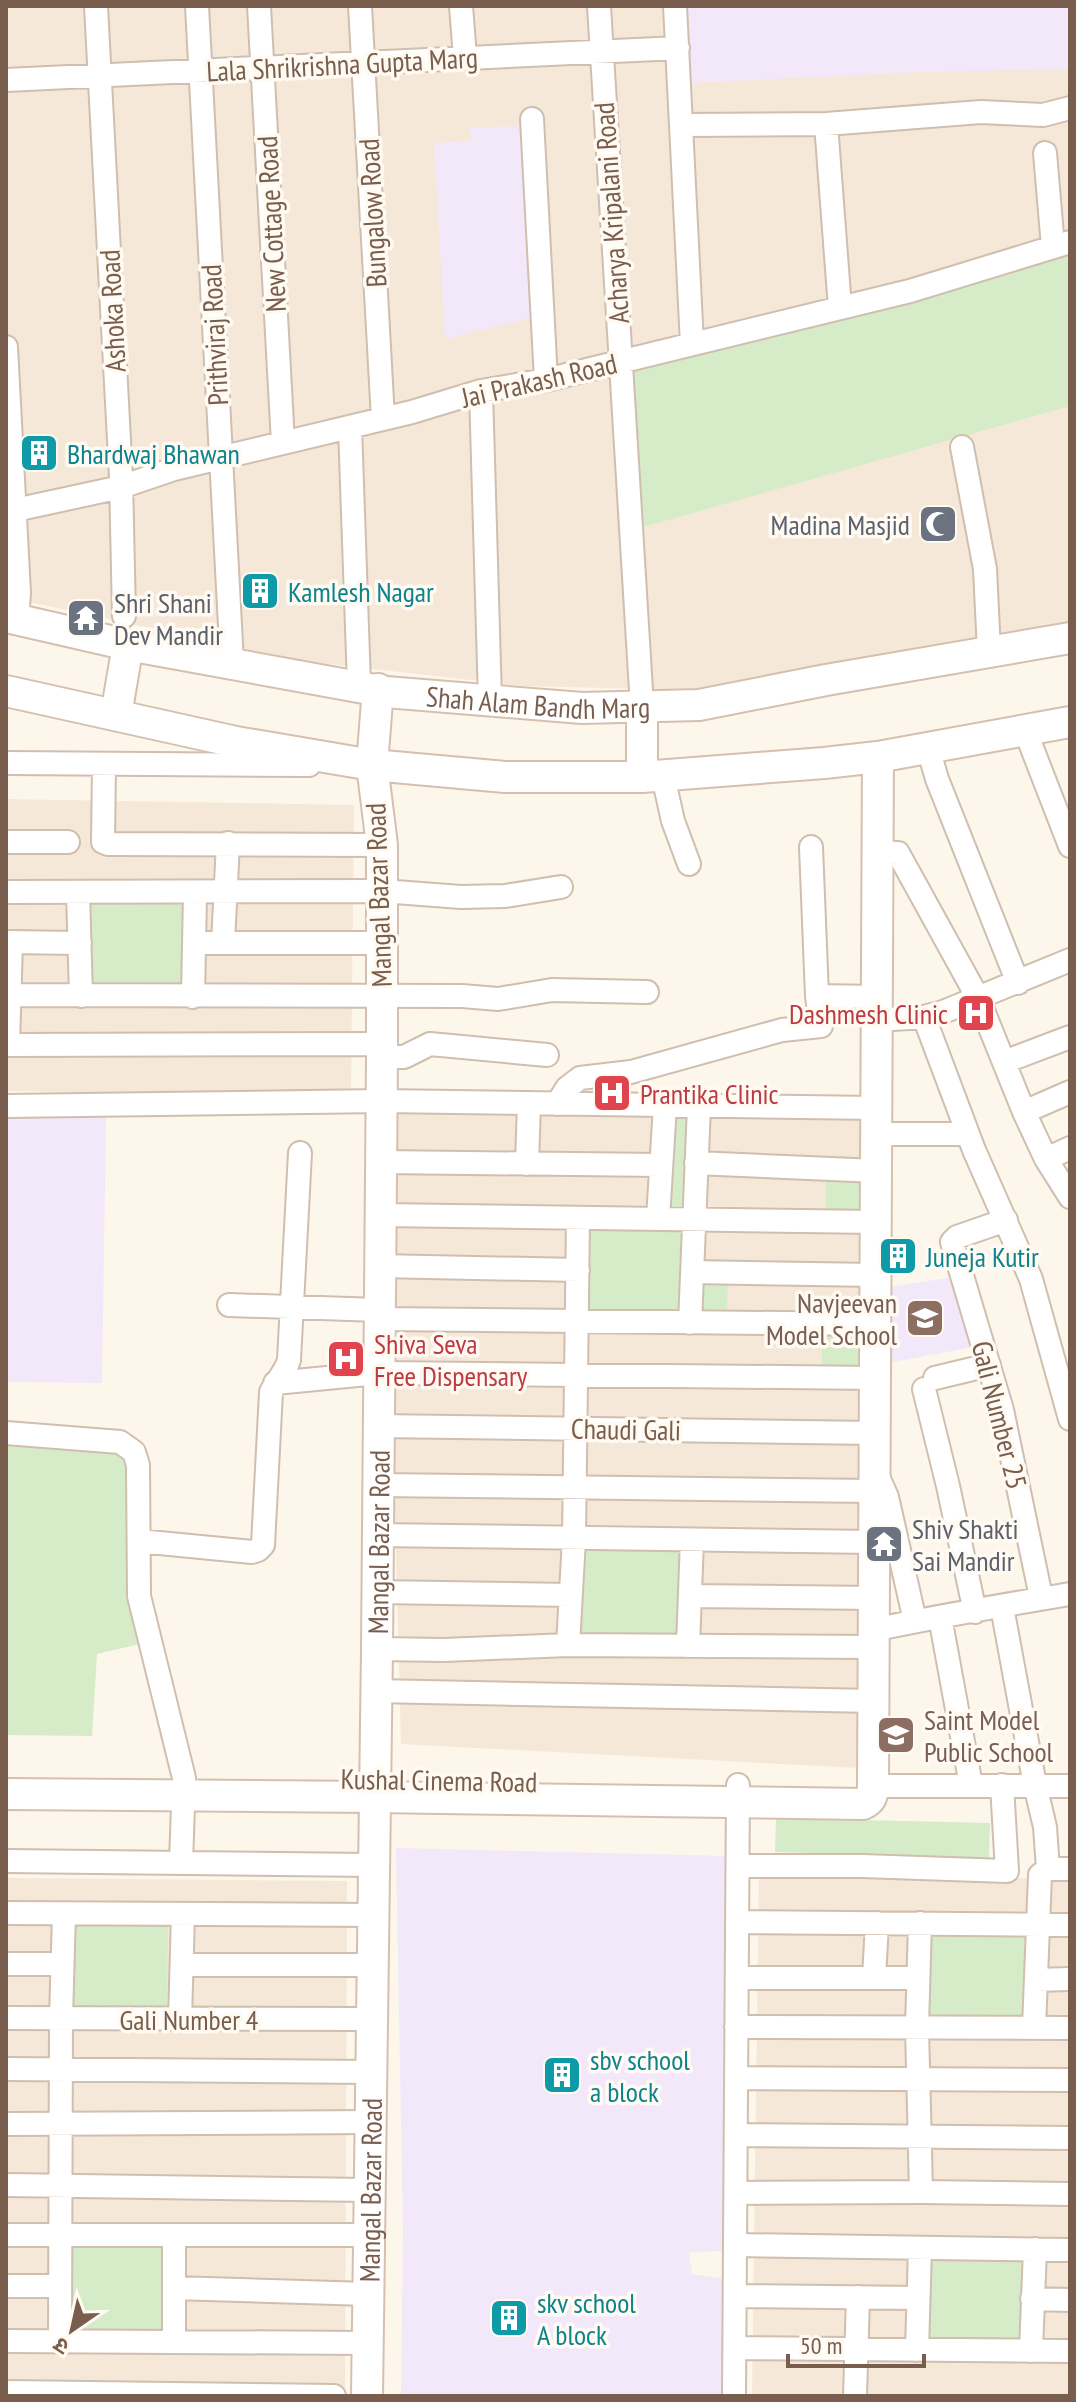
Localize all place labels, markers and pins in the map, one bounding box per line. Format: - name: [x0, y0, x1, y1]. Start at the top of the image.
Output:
- building icon: Bhardwaj Bhawan: [18, 432, 60, 474]
- place label: Bhardwaj Bhawan: [67, 435, 240, 472]
- mosque icon: Madina Masjid: [917, 503, 959, 545]
- place label: Madina Masjid: [771, 506, 910, 543]
- building icon: Kamlesh Nagar: [239, 570, 281, 612]
- place label: Kamlesh Nagar: [288, 573, 434, 610]
- place label: Shri Shani Dev Mandir: [114, 584, 223, 653]
- temple icon: Shri Shani Dev Mandir: [65, 597, 107, 639]
- hospital icon: Dashmesh Clinic: [955, 992, 997, 1034]
- place label: Dashmesh Clinic: [789, 995, 948, 1032]
- hospital icon: Prantika Clinic: [591, 1072, 633, 1114]
- place label: Prantika Clinic: [640, 1075, 779, 1112]
- building icon: Juneja Kutir: [877, 1235, 919, 1277]
- place label: Juneja Kutir: [925, 1238, 1039, 1275]
- place label: Navjeevan Model School: [766, 1284, 897, 1353]
- school or university icon: Navjeevan Model School: [904, 1297, 946, 1339]
- place label: Shiva Seva Free Dispensary: [374, 1325, 528, 1394]
- hospital icon: Shiva Seva Free Dispensary: [325, 1338, 367, 1380]
- place label: Shiv Shakti Sai Mandir: [912, 1510, 1019, 1579]
- temple icon: Shiv Shakti Sai Mandir: [863, 1523, 905, 1565]
- place label: Saint Model Public School: [924, 1701, 1054, 1770]
- school or university icon: Saint Model Public School: [875, 1714, 917, 1756]
- place label: sbv school a block: [590, 2041, 690, 2110]
- building icon: sbv school a block: [541, 2054, 583, 2096]
- place label: skv school A block: [537, 2284, 636, 2353]
- building icon: skv school A block: [488, 2297, 530, 2339]

